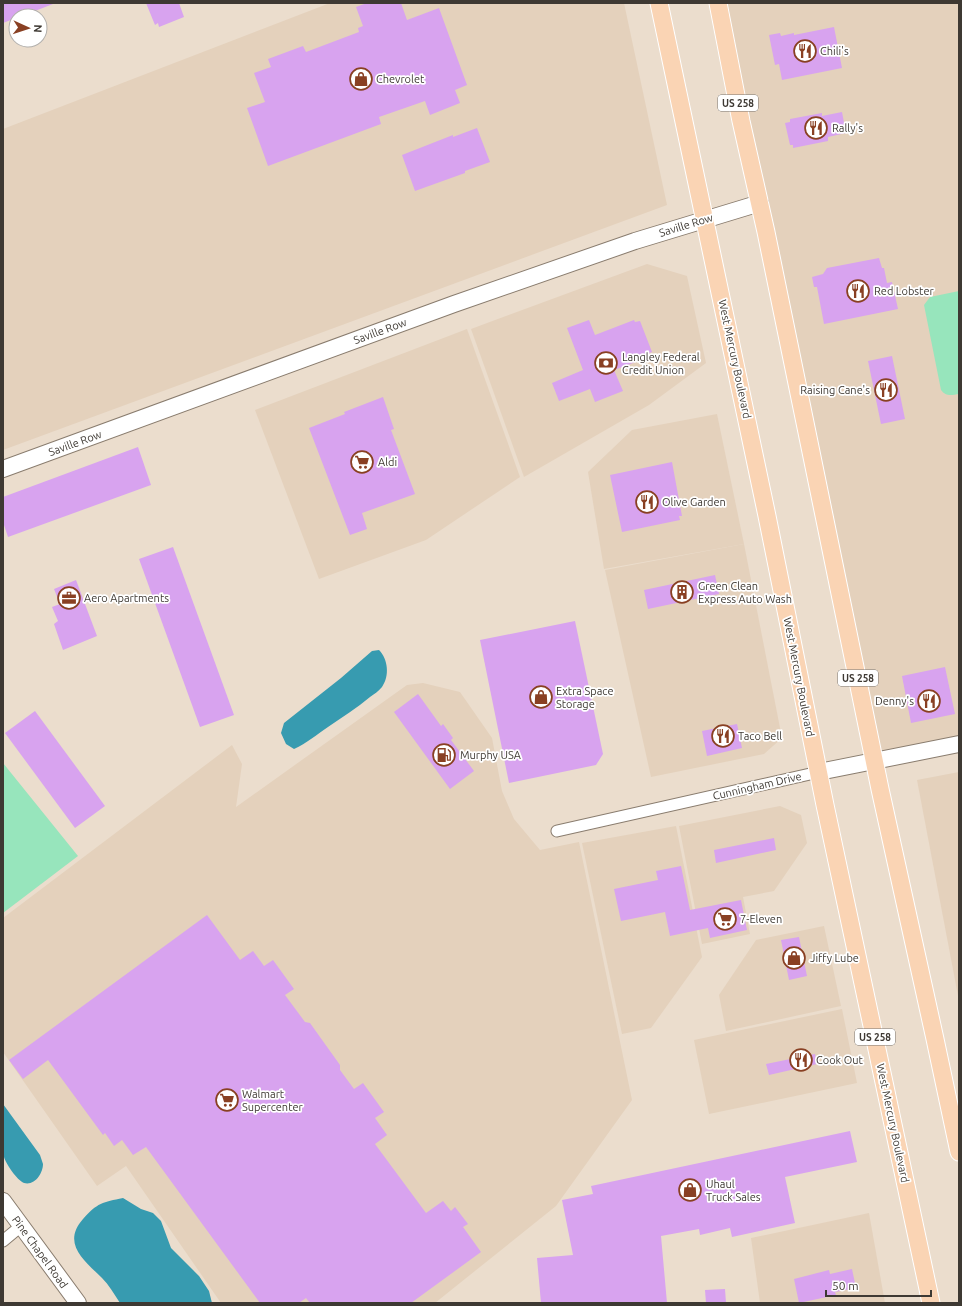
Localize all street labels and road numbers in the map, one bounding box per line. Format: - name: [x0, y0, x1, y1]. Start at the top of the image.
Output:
- road number: US 258: [718, 95, 758, 111]
- street label: Saville Row: [658, 211, 715, 239]
- street label: West Mercury Boulevard: [717, 298, 753, 420]
- street label: Saville Row: [352, 316, 409, 346]
- street label: Saville Row: [47, 428, 104, 458]
- street label: West Mercury Boulevard: [782, 616, 816, 738]
- road number: US 258: [838, 670, 878, 686]
- street label: Cunningham Drive: [711, 770, 803, 802]
- road number: US 258: [855, 1029, 895, 1045]
- street label: West Mercury Boulevard: [875, 1062, 911, 1184]
- street label: Pine Chapel Road: [10, 1214, 70, 1290]

